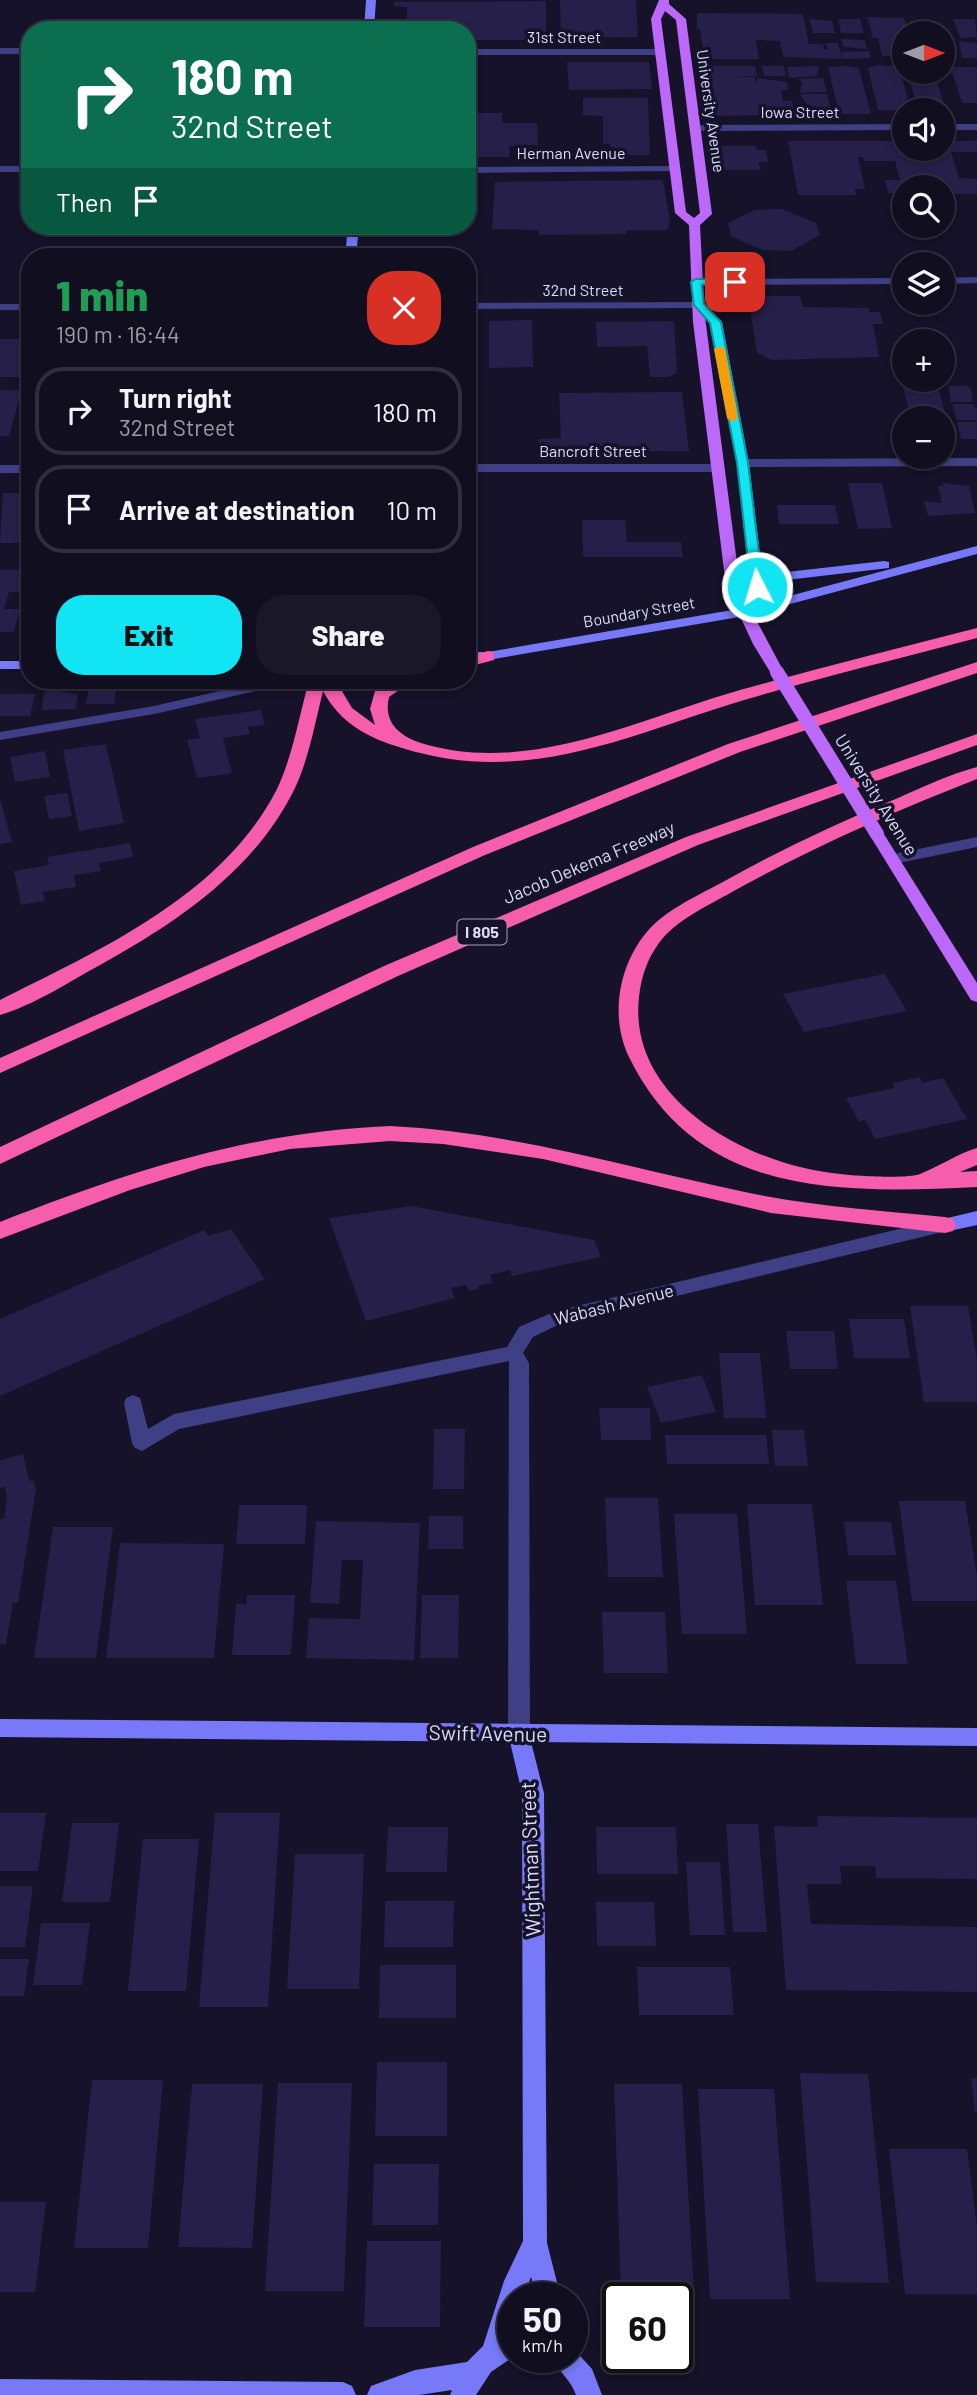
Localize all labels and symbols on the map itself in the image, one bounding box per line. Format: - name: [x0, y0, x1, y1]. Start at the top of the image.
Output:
- north arrow: [892, 21, 956, 84]
- street label: 31st Street: [527, 27, 601, 46]
- street label: University Avenue: [693, 48, 730, 174]
- street label: Iowa Street: [761, 102, 839, 121]
- street label: Herman Avenue: [517, 143, 625, 162]
- pin: [705, 252, 765, 312]
- street label: 32nd Street: [543, 280, 623, 299]
- street label: Bancroft Street: [539, 441, 647, 460]
- position arrow: [720, 550, 794, 624]
- street label: Boundary Street: [581, 592, 696, 631]
- street label: University Avenue: [831, 730, 923, 859]
- street label: Jacob Dekema Freeway: [499, 816, 678, 908]
- road number: I 805: [458, 920, 506, 944]
- street label: Wabash Avenue: [552, 1279, 676, 1329]
- street label: Swift Avenue: [428, 1719, 548, 1746]
- street label: Wightman Street: [514, 1781, 545, 1937]
- speed limit sign: 60: [602, 2282, 693, 2373]

